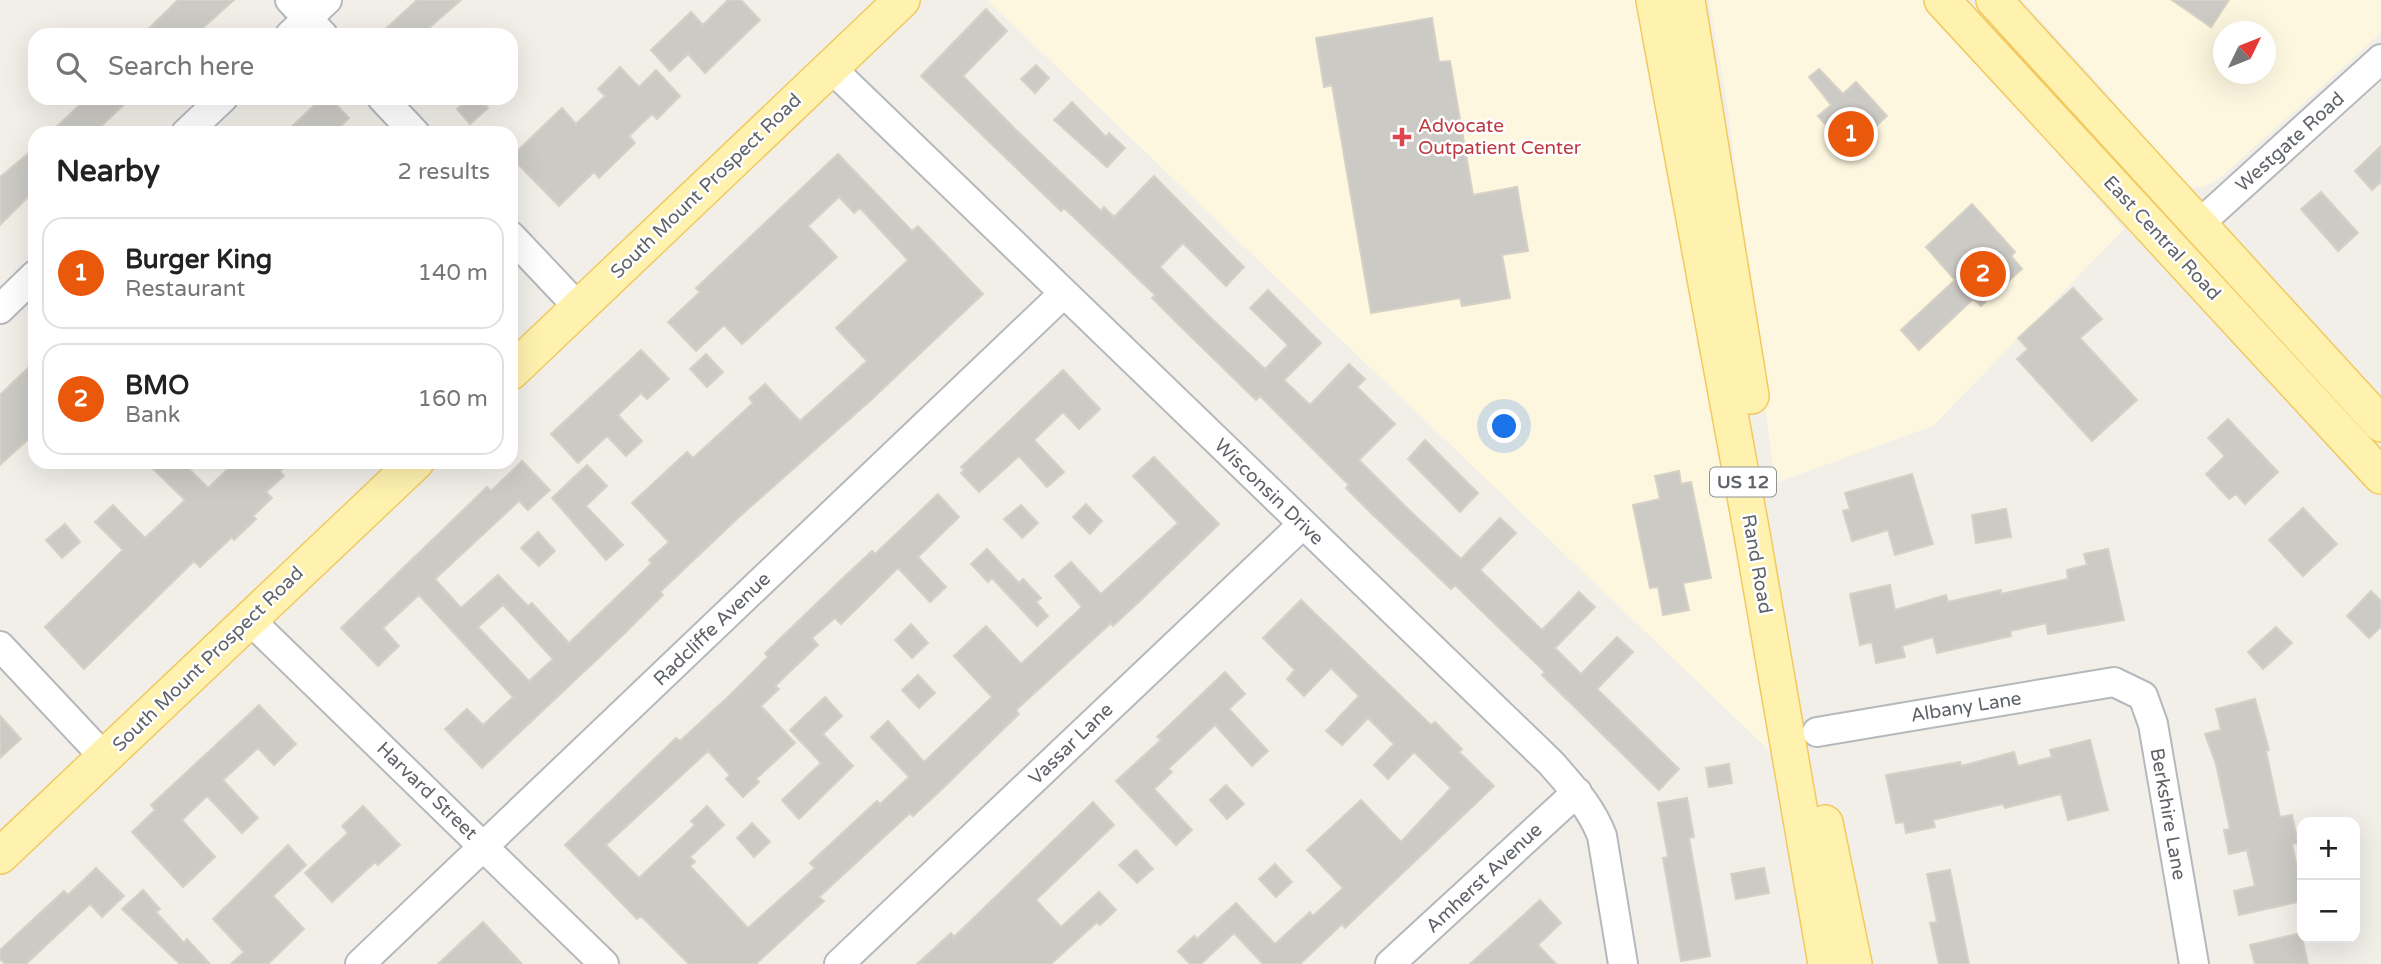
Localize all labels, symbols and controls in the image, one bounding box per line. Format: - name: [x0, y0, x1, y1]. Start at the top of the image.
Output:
- north arrow: [2213, 21, 2276, 84]
- search box: [28, 28, 518, 105]
- icon: search: [52, 48, 90, 86]
- text: Search here: [108, 51, 254, 82]
- street label: Westgate Road: [2231, 88, 2349, 196]
- street label: South Mount Prospect Road: [606, 89, 806, 283]
- pin: 1: [1828, 108, 1874, 160]
- place label: Advocate Outpatient Center: [1418, 115, 1582, 159]
- marker: Advocate Outpatient Center: [1392, 127, 1412, 147]
- text: Nearby: [56, 153, 160, 190]
- text: 2 results: [397, 158, 490, 186]
- street label: East Central Road: [2099, 171, 2225, 305]
- text: Burger King: [125, 244, 272, 275]
- pin: 2: [1960, 248, 2006, 300]
- text: 1: [74, 259, 88, 287]
- text: 140 m: [418, 259, 488, 287]
- text: Restaurant: [125, 275, 245, 303]
- text: BMO: [125, 370, 189, 401]
- text: 2: [74, 385, 88, 413]
- text: 160 m: [418, 385, 488, 413]
- text: Bank: [125, 401, 180, 429]
- your location: [1487, 409, 1521, 443]
- street label: Wisconsin Drive: [1210, 434, 1328, 550]
- road number: US 12: [1710, 468, 1776, 496]
- street label: Rand Road: [1737, 513, 1777, 615]
- street label: South Mount Prospect Road: [108, 562, 308, 756]
- street label: Radcliffe Avenue: [649, 568, 775, 690]
- street label: Albany Lane: [1909, 687, 2023, 727]
- street label: Vassar Lane: [1025, 699, 1117, 789]
- street label: Harvard Street: [372, 738, 482, 844]
- street label: Berkshire Lane: [2146, 746, 2190, 882]
- map controls: [2297, 817, 2360, 943]
- button: +: [2297, 817, 2360, 880]
- street label: Amherst Avenue: [1422, 819, 1546, 937]
- button: −: [2297, 880, 2360, 943]

